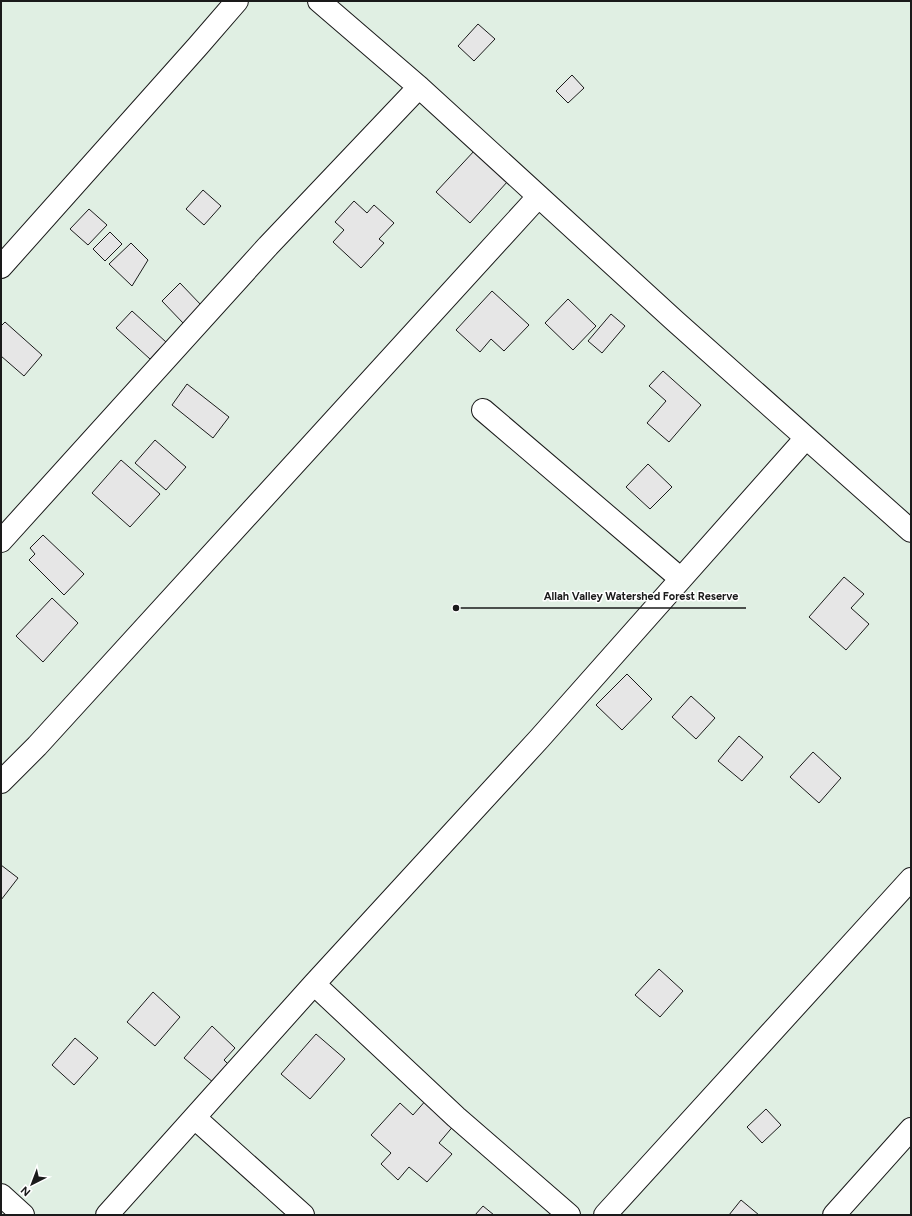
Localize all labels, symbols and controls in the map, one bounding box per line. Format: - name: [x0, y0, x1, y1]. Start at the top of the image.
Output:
- callout: Allah Valley Watershed Forest Reserve: [535, 585, 746, 608]
- text: Allah Valley Watershed Forest Reserve: [544, 590, 738, 603]
- north arrow: [12, 1164, 52, 1204]
- text: N: [18, 1183, 33, 1199]

